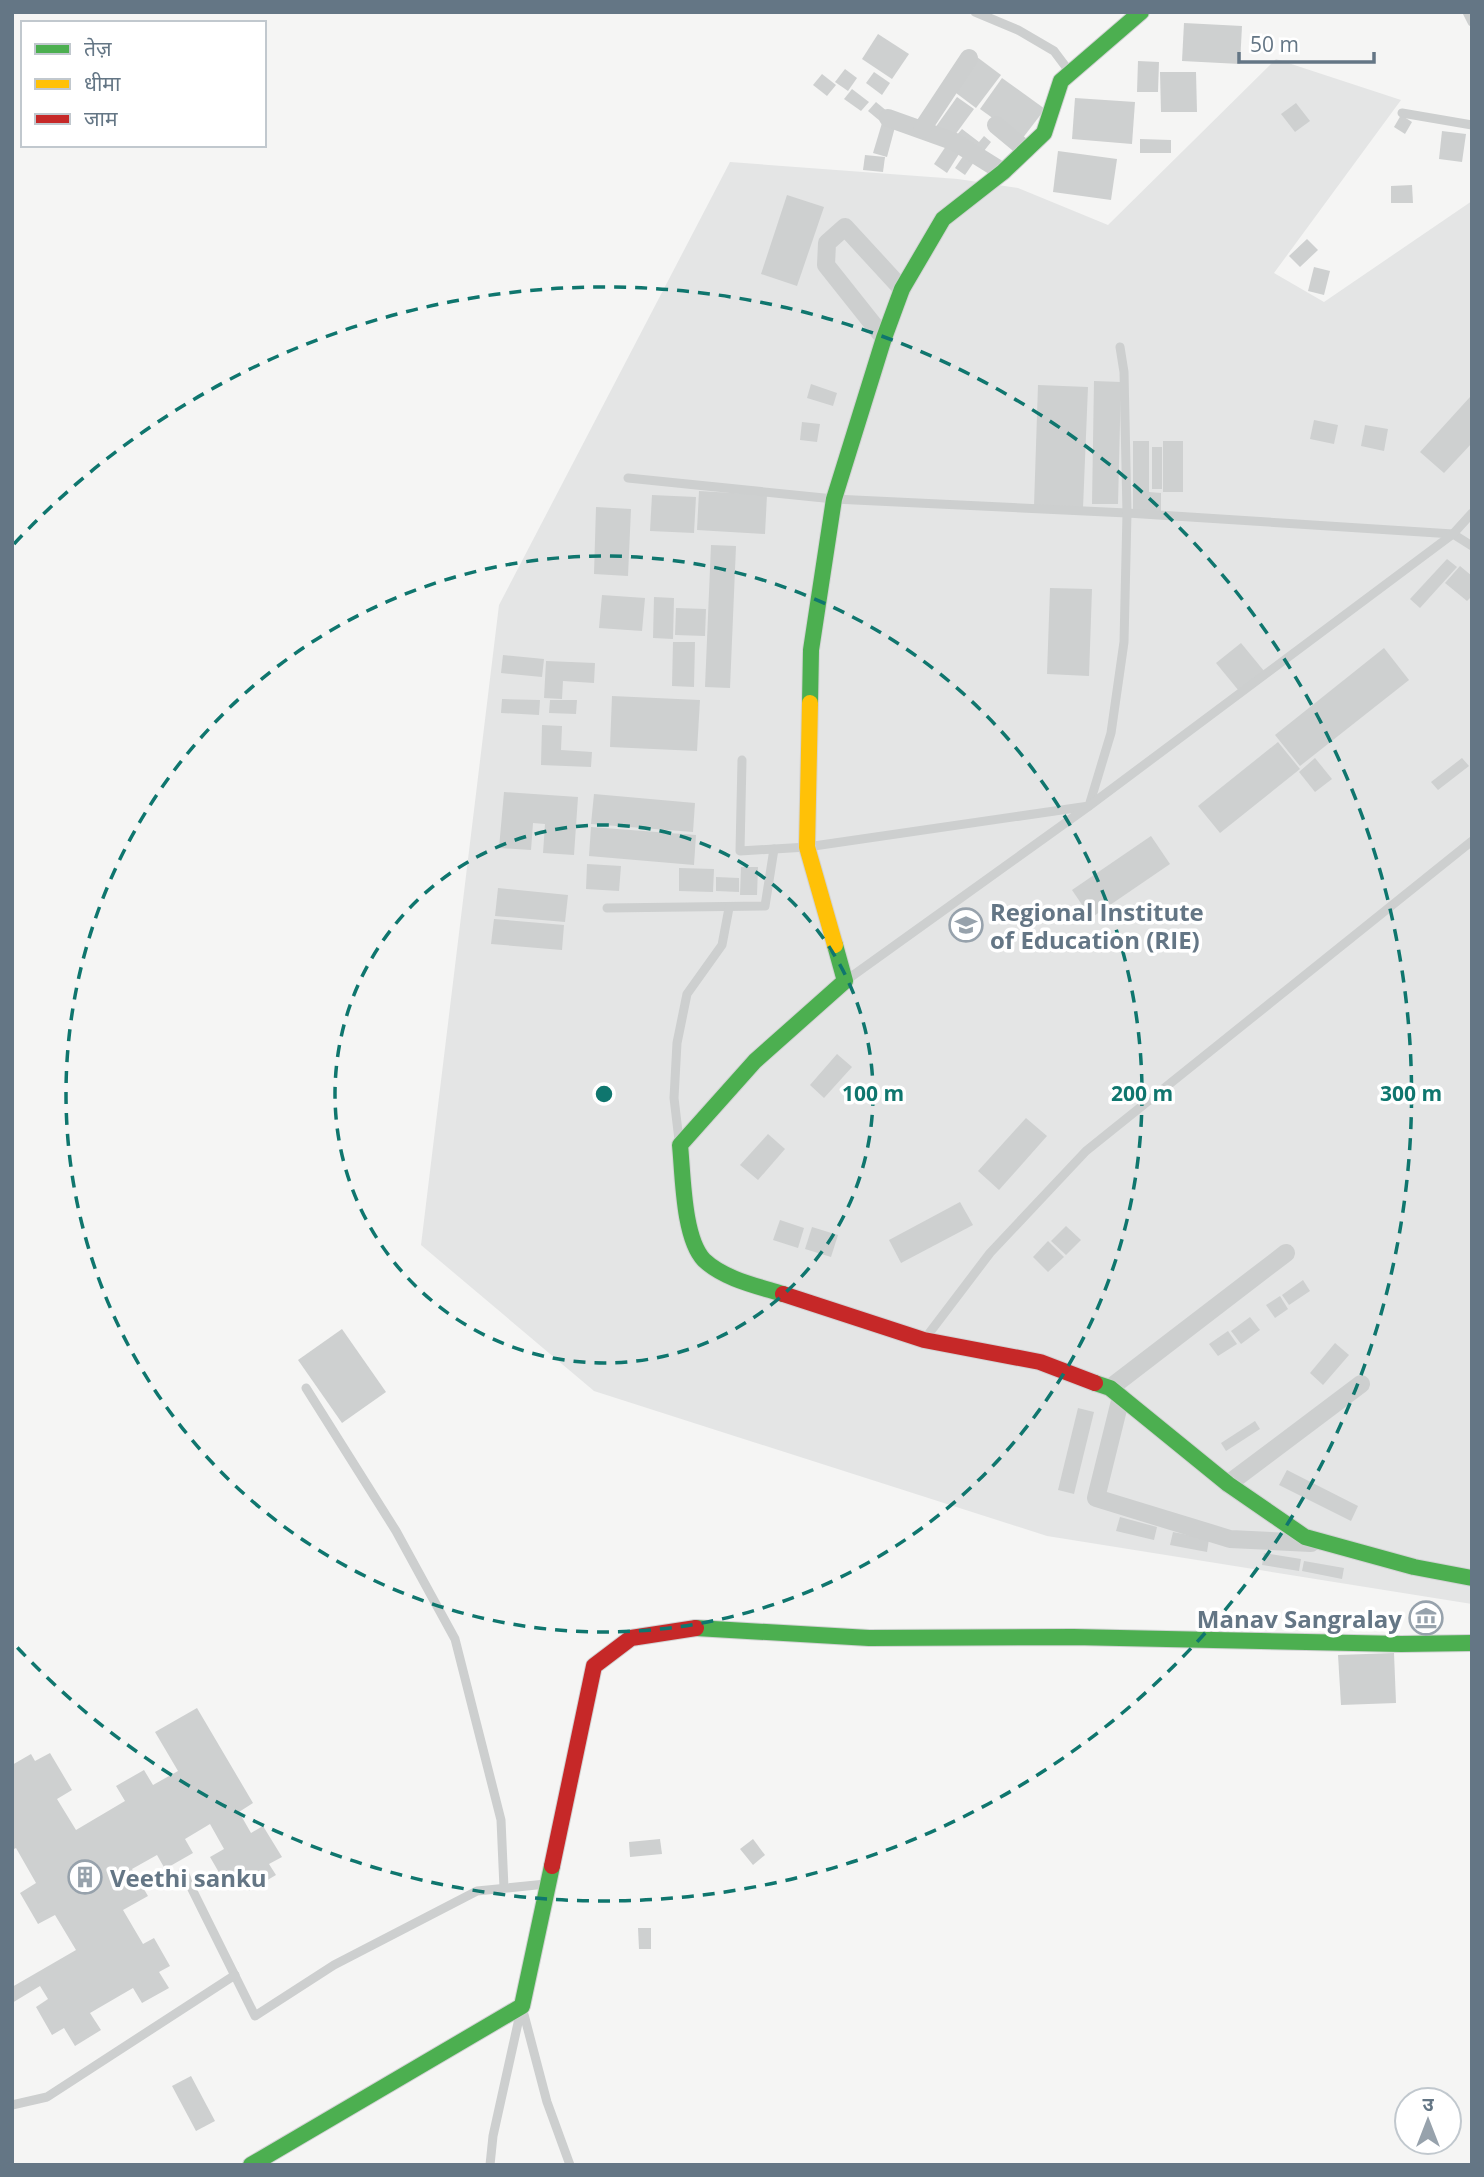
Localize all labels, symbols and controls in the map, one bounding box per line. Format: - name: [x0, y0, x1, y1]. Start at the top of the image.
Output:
- legend: [21, 21, 266, 147]
- scale bar: [1239, 21, 1374, 65]
- text: 50 m: [1250, 30, 1299, 58]
- text: तेज़: [84, 34, 112, 62]
- text: धीमा: [84, 69, 121, 97]
- text: जाम: [84, 104, 118, 132]
- place label: Regional Institute of Education (RIE): [990, 895, 1204, 956]
- school or university icon: Regional Institute of Education (RIE): [947, 906, 985, 944]
- text: 100 m: [842, 1079, 904, 1107]
- text: 200 m: [1111, 1079, 1173, 1107]
- text: 300 m: [1380, 1079, 1442, 1107]
- centre of rings: [592, 1082, 616, 1106]
- museum icon: Manav Sangralay: [1407, 1599, 1445, 1637]
- place label: Manav Sangralay: [1197, 1602, 1402, 1635]
- building icon: Veethi sanku: [66, 1858, 104, 1896]
- place label: Veethi sanku: [110, 1861, 267, 1894]
- north arrow: [1393, 2086, 1463, 2156]
- text: उ: [1422, 2091, 1434, 2117]

